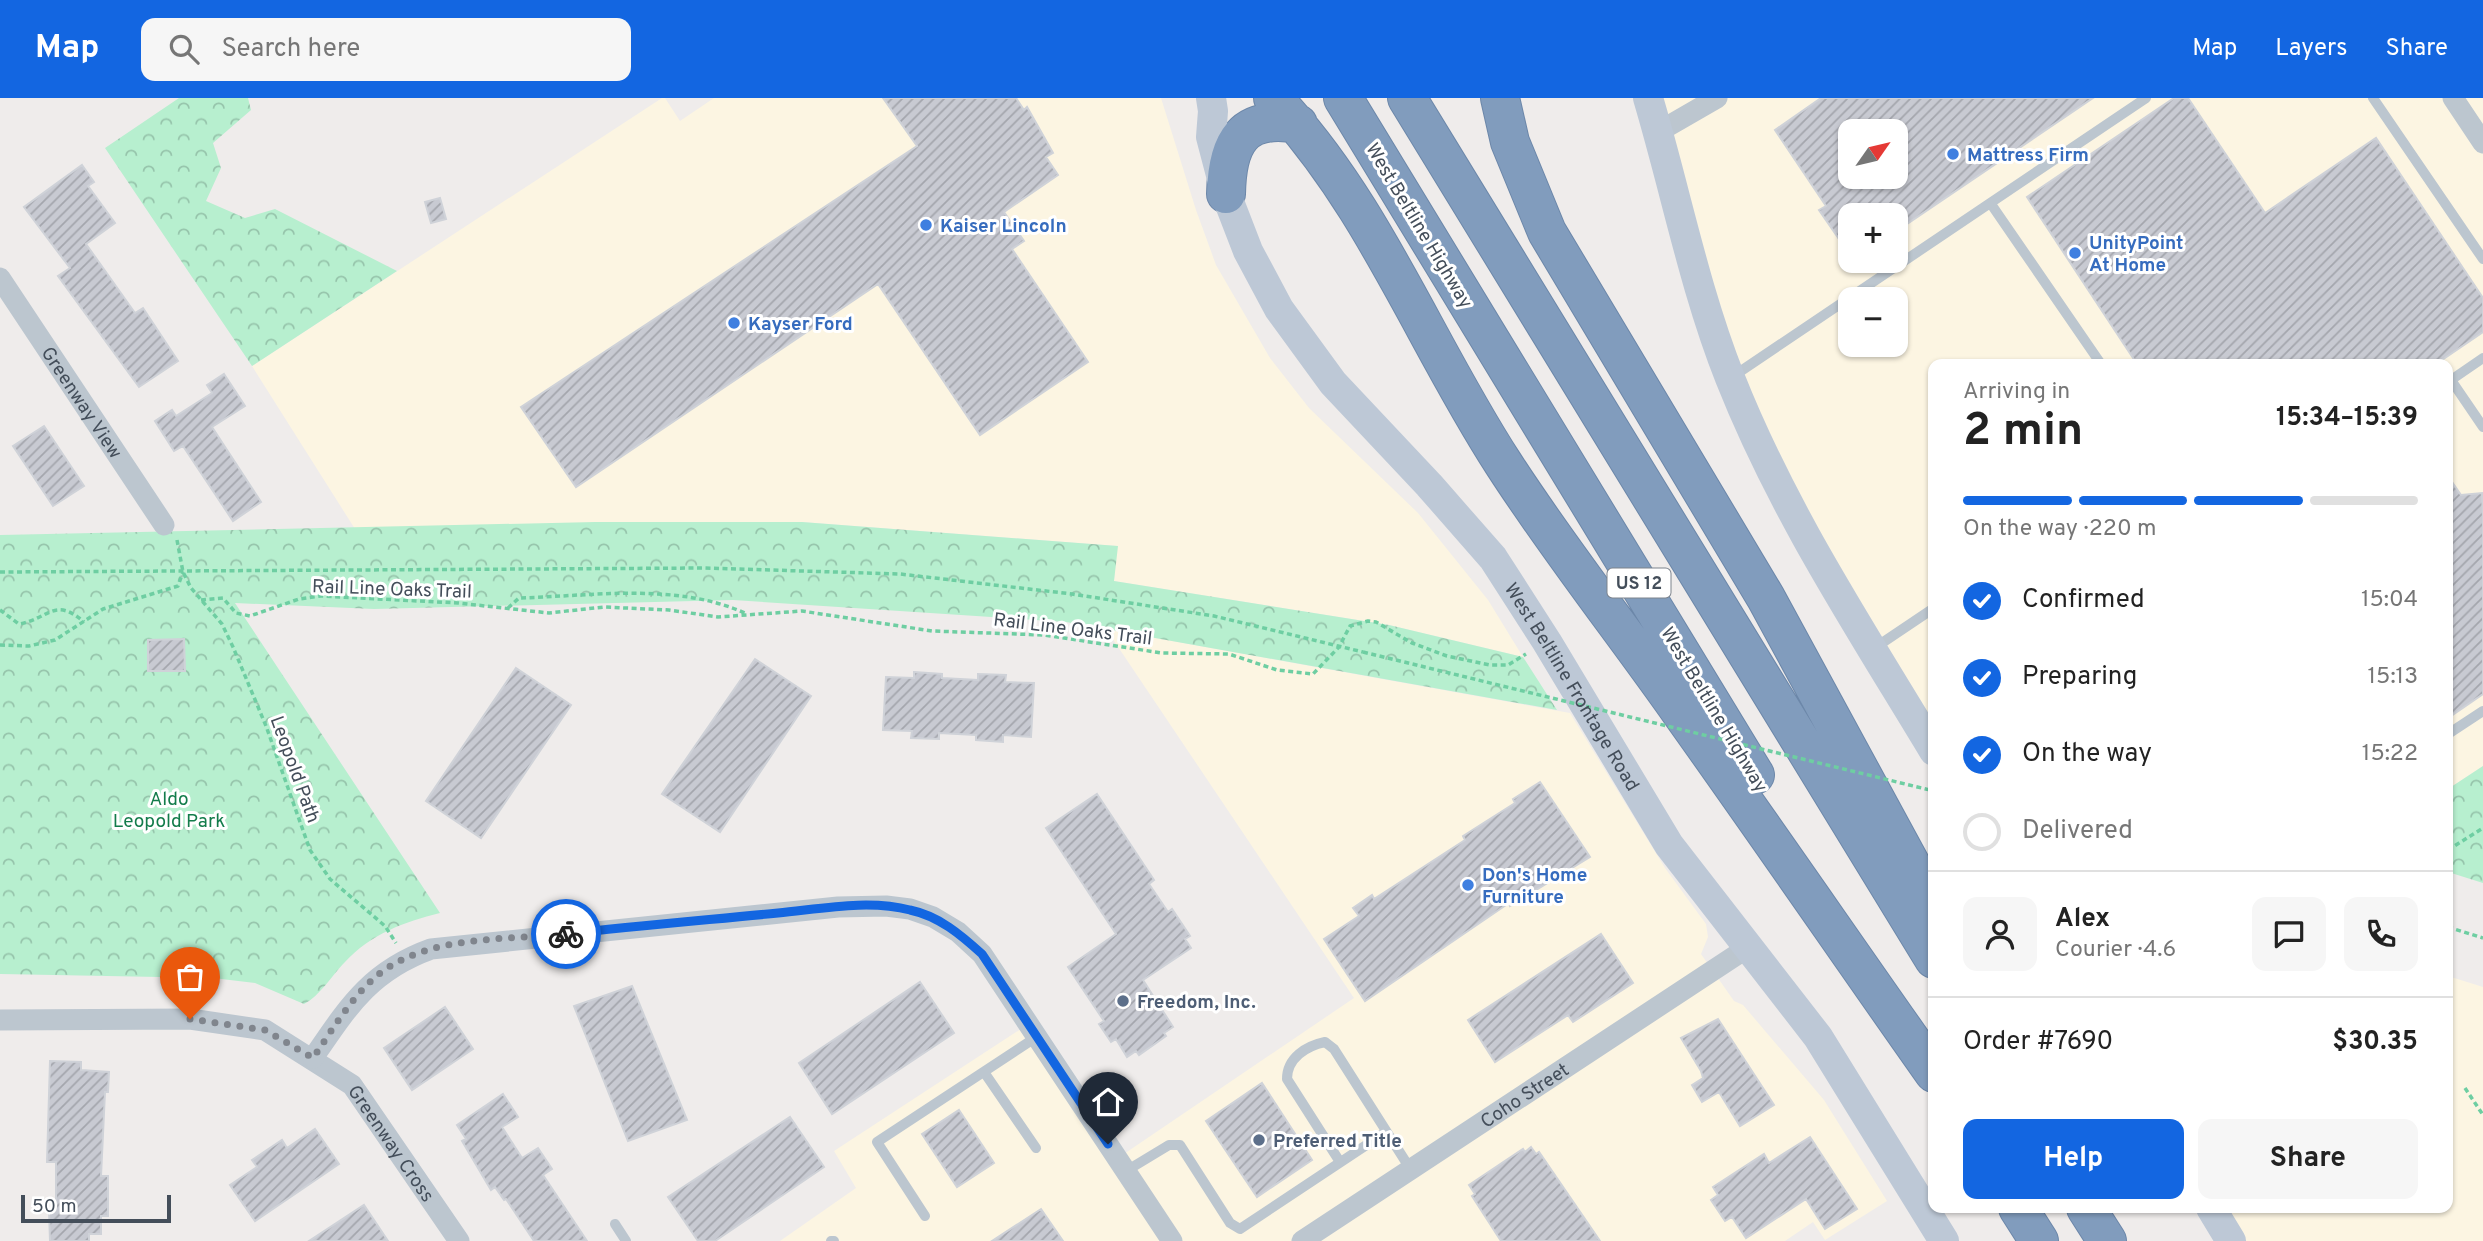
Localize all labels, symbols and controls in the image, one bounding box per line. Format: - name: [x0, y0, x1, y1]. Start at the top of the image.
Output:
- search box: [141, 18, 631, 81]
- text: Map: [35, 28, 99, 70]
- icon: search: [165, 30, 203, 68]
- text: Search here: [221, 33, 360, 66]
- text: Map: [2192, 34, 2237, 64]
- text: Layers: [2275, 34, 2347, 64]
- text: Share: [2385, 34, 2448, 64]
- north arrow: [1838, 119, 1908, 189]
- map controls: [1838, 119, 1908, 357]
- street label: West Beltline Highway: [1359, 139, 1477, 313]
- place label: Mattress Firm: [1967, 144, 2089, 168]
- marker: Mattress Firm: [1945, 146, 1961, 162]
- button: +: [1838, 203, 1908, 273]
- place label: Kaiser Lincoln: [940, 215, 1067, 239]
- marker: Kaiser Lincoln: [918, 217, 934, 233]
- place label: UnityPoint At Home: [2089, 232, 2184, 278]
- marker: UnityPoint At Home: [2067, 245, 2083, 261]
- button: −: [1838, 287, 1908, 357]
- place label: Kayser Ford: [748, 313, 853, 337]
- marker: Kayser Ford: [726, 315, 742, 331]
- street label: Greenway View: [35, 343, 127, 464]
- text: Arriving in: [1963, 378, 2070, 407]
- text: 15:34–15:39: [2276, 402, 2418, 435]
- text: 2 min: [1963, 403, 2083, 462]
- text: On the way · 220 m: [1963, 515, 2157, 544]
- road number: US 12: [1608, 569, 1670, 598]
- street label: Rail Line Oaks Trail: [312, 575, 472, 605]
- street label: West Beltline Frontage Road: [1498, 579, 1644, 796]
- icon: check: [1963, 582, 2001, 620]
- text: Confirmed: [2022, 584, 2145, 617]
- text: 15:04: [2361, 586, 2418, 615]
- street label: Rail Line Oaks Trail: [992, 608, 1154, 652]
- street label: West Beltline Highway: [1654, 623, 1772, 797]
- icon: check: [1963, 659, 2001, 697]
- text: Preparing: [2022, 661, 2137, 694]
- text: 15:13: [2368, 663, 2418, 692]
- street label: Leopold Path: [264, 713, 325, 827]
- icon: check: [1963, 736, 2001, 774]
- text: On the way: [2022, 738, 2152, 771]
- text: 15:22: [2362, 740, 2418, 769]
- park label: Aldo Leopold Park: [113, 788, 225, 834]
- text: Delivered: [2022, 815, 2133, 848]
- place label: Don's Home Furniture: [1482, 864, 1587, 910]
- marker: Don's Home Furniture: [1460, 877, 1476, 893]
- button: person: [1963, 897, 2037, 971]
- button: chat: [2252, 897, 2326, 971]
- button: phone: [2344, 897, 2418, 971]
- courier: [531, 899, 601, 969]
- text: Alex: [2055, 903, 2110, 936]
- icon: bike: [547, 915, 585, 953]
- text: Courier · 4.6: [2055, 936, 2176, 965]
- pin: [160, 947, 220, 1019]
- icon: bag: [171, 958, 209, 996]
- place label: Freedom, Inc.: [1137, 991, 1256, 1015]
- marker: Freedom, Inc.: [1115, 993, 1131, 1009]
- text: Order #7690: [1963, 1026, 2113, 1059]
- text: $30.35: [2332, 1026, 2418, 1059]
- street label: Coho Street: [1476, 1058, 1574, 1134]
- pin: [1078, 1072, 1138, 1144]
- street label: Greenway Cross: [341, 1081, 439, 1207]
- icon: home: [1089, 1083, 1127, 1121]
- button: Help: [1963, 1119, 2184, 1199]
- button: Share: [2198, 1119, 2418, 1199]
- place label: Preferred Title: [1273, 1130, 1402, 1154]
- marker: Preferred Title: [1251, 1132, 1267, 1148]
- scale bar: [21, 1192, 172, 1224]
- text: 50 m: [32, 1195, 77, 1219]

